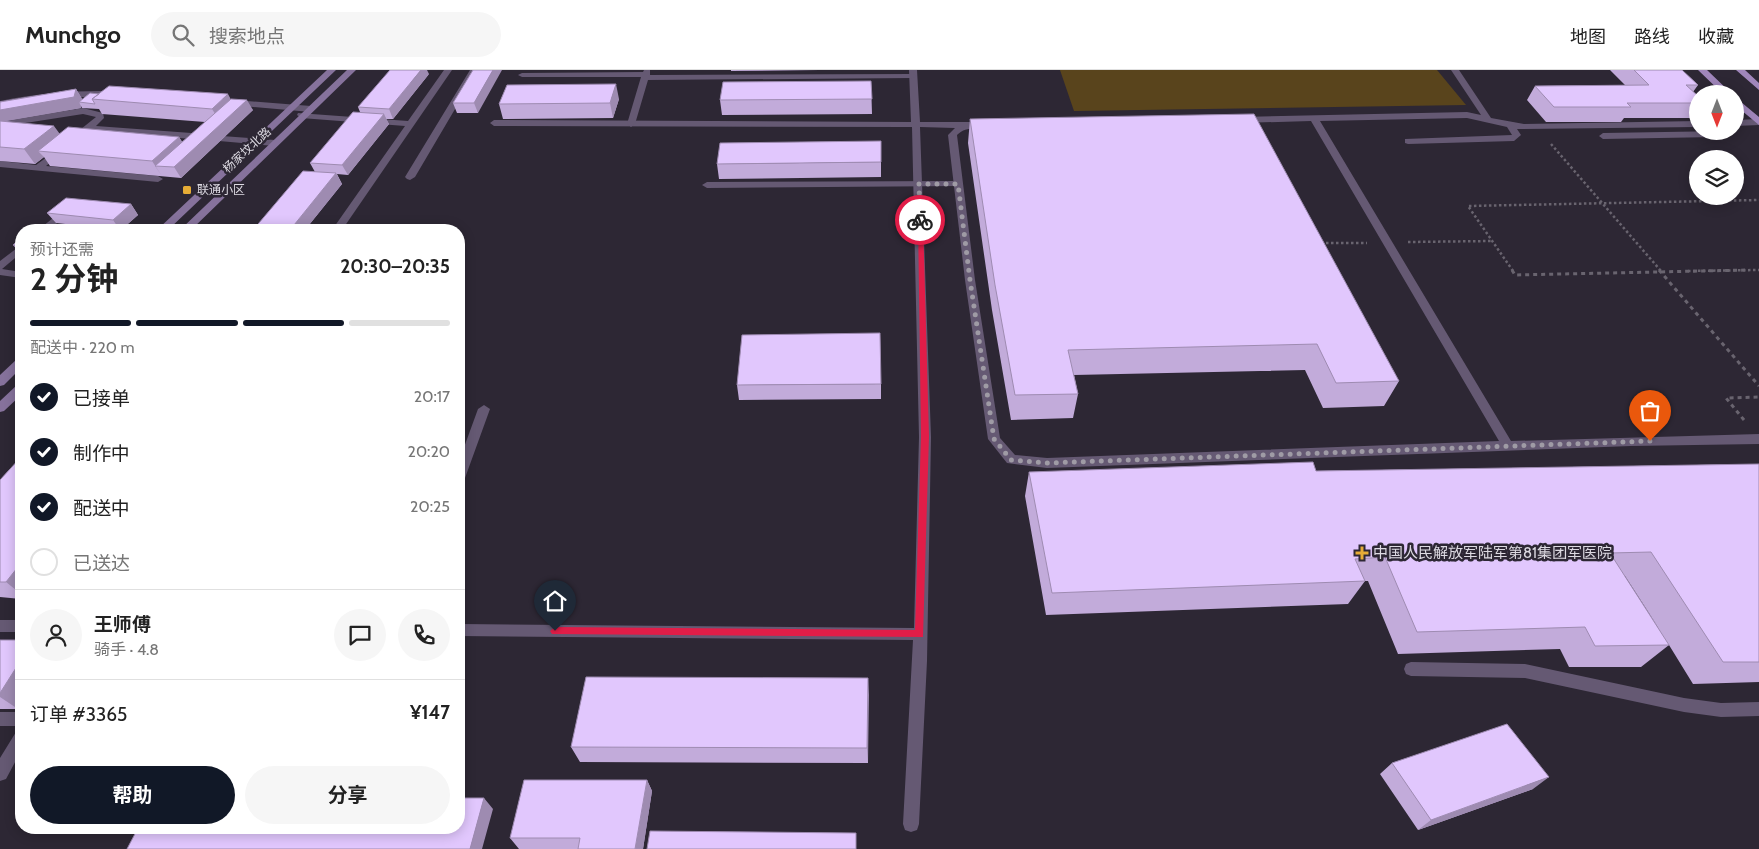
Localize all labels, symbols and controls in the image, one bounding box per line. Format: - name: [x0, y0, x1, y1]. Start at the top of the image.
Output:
- search box: [151, 12, 501, 57]
- text: Munchgo: [25, 20, 121, 49]
- icon: search: [169, 21, 197, 49]
- text: 搜索地点: [209, 25, 285, 48]
- text: 地图: [1570, 26, 1606, 48]
- text: 路线: [1634, 26, 1670, 48]
- text: 收藏: [1698, 26, 1734, 48]
- north arrow: [1689, 85, 1744, 140]
- map controls: [1689, 85, 1744, 205]
- street label: 杨家坟北路: [220, 124, 274, 176]
- button: layers: [1689, 150, 1744, 205]
- place label: 联通小区: [197, 182, 245, 197]
- marker: 联通小区: [181, 184, 193, 196]
- courier: [895, 195, 945, 245]
- icon: bike: [906, 206, 934, 234]
- text: 预计还需: [30, 240, 94, 259]
- text: 20:30–20:35: [340, 255, 450, 278]
- text: 2 分钟: [30, 259, 118, 298]
- text: 配送中 · 220 m: [30, 338, 135, 357]
- icon: check: [30, 383, 58, 411]
- text: 已接单: [73, 387, 130, 410]
- text: 20:17: [414, 387, 450, 406]
- pin: [1629, 390, 1671, 441]
- icon: bag: [1636, 397, 1664, 425]
- icon: check: [30, 438, 58, 466]
- text: 制作中: [73, 442, 130, 465]
- text: 20:20: [408, 442, 450, 461]
- icon: check: [30, 493, 58, 521]
- text: 配送中: [73, 497, 130, 520]
- text: 20:25: [410, 497, 450, 516]
- place label: 中国人民解放军陆军第81集团军医院: [1373, 544, 1612, 562]
- marker: 中国人民解放军陆军第81集团军医院: [1355, 546, 1369, 560]
- text: 已送达: [73, 552, 130, 575]
- pin: [534, 580, 576, 631]
- icon: home: [541, 587, 569, 615]
- button: person: [30, 609, 82, 661]
- button: chat: [334, 609, 386, 661]
- button: phone: [398, 609, 450, 661]
- text: 王师傅: [94, 613, 151, 636]
- text: 骑手 · 4.8: [94, 640, 159, 659]
- text: ¥147: [410, 701, 450, 724]
- text: 订单 #3365: [30, 703, 127, 726]
- button: 帮助: [30, 766, 235, 824]
- button: 分享: [245, 766, 450, 824]

